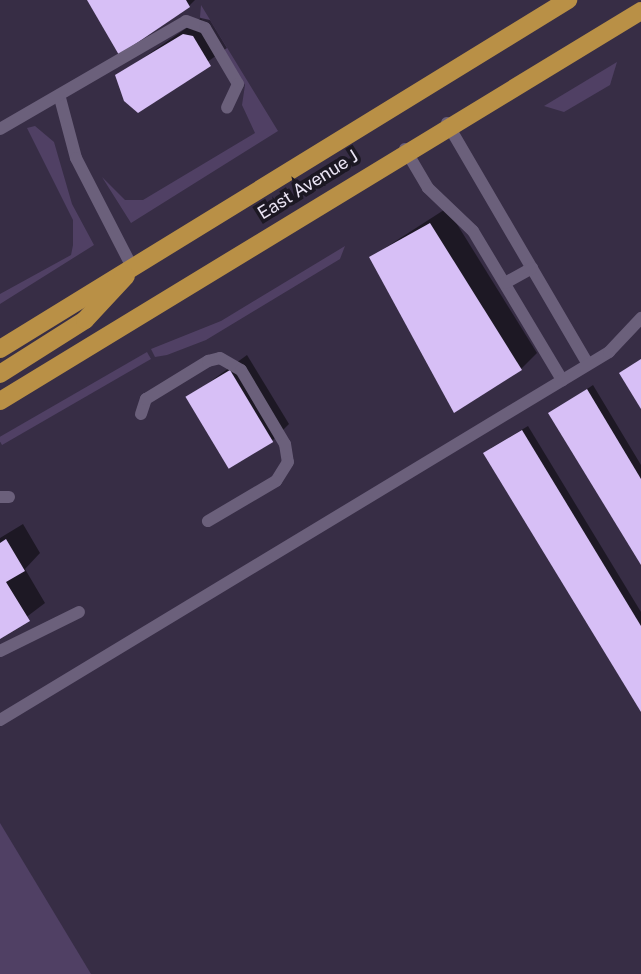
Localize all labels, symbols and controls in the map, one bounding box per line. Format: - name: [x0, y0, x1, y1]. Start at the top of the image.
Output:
- street label: East Avenue J: [254, 146, 362, 224]

